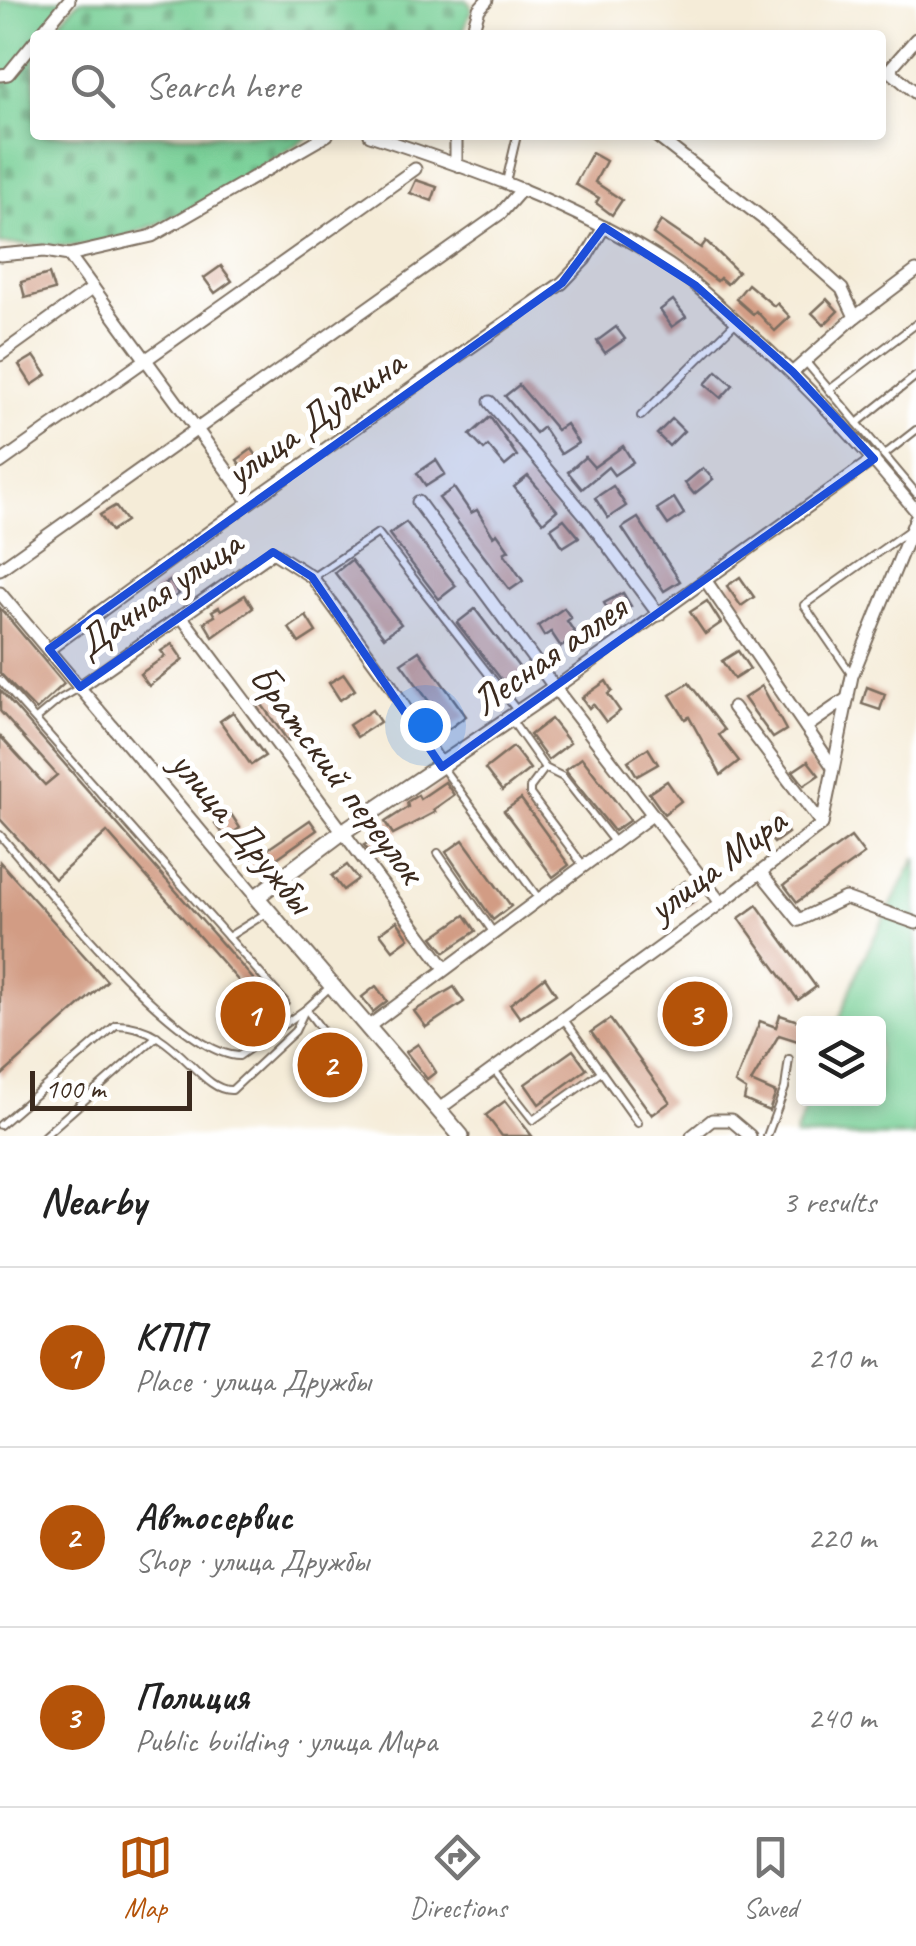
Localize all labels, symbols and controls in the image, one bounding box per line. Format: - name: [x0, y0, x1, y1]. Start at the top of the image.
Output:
- search box: [30, 30, 886, 140]
- icon: search: [65, 58, 120, 113]
- text: Search here: [145, 62, 300, 109]
- street label: улица Дудкина: [214, 336, 417, 499]
- street label: Дачная улица: [66, 516, 254, 669]
- street label: Лесная аллея: [461, 581, 639, 726]
- street label: Братский переулок: [238, 654, 438, 896]
- your location: [400, 700, 451, 751]
- street label: улица Дружбы: [158, 738, 327, 926]
- street label: улица Мира: [636, 795, 798, 934]
- pin: 1: [220, 976, 286, 1052]
- pin: 3: [662, 976, 728, 1052]
- map controls: [796, 1016, 886, 1106]
- button: layers: [796, 1016, 886, 1106]
- pin: 2: [298, 1028, 362, 1102]
- scale bar: [30, 1066, 192, 1110]
- text: 100 m: [45, 1071, 105, 1106]
- text: Nearby: [40, 1175, 146, 1228]
- text: 3 results: [782, 1181, 876, 1222]
- text: КПП: [135, 1313, 205, 1360]
- text: 1: [65, 1337, 80, 1378]
- text: 210 m: [807, 1337, 876, 1378]
- text: Place · улица Дружбы: [135, 1360, 371, 1401]
- text: Автосервис: [135, 1493, 293, 1540]
- text: 2: [65, 1517, 80, 1558]
- text: 220 m: [807, 1517, 876, 1558]
- text: Shop · улица Дружбы: [135, 1540, 369, 1581]
- text: Полиция: [135, 1673, 249, 1720]
- text: 3: [65, 1697, 80, 1738]
- text: 240 m: [807, 1697, 876, 1738]
- text: Public building · улица Мира: [135, 1720, 437, 1761]
- tab: Map: [118, 1830, 173, 1925]
- tab: Directions: [409, 1830, 507, 1925]
- tab: Saved: [743, 1830, 798, 1925]

